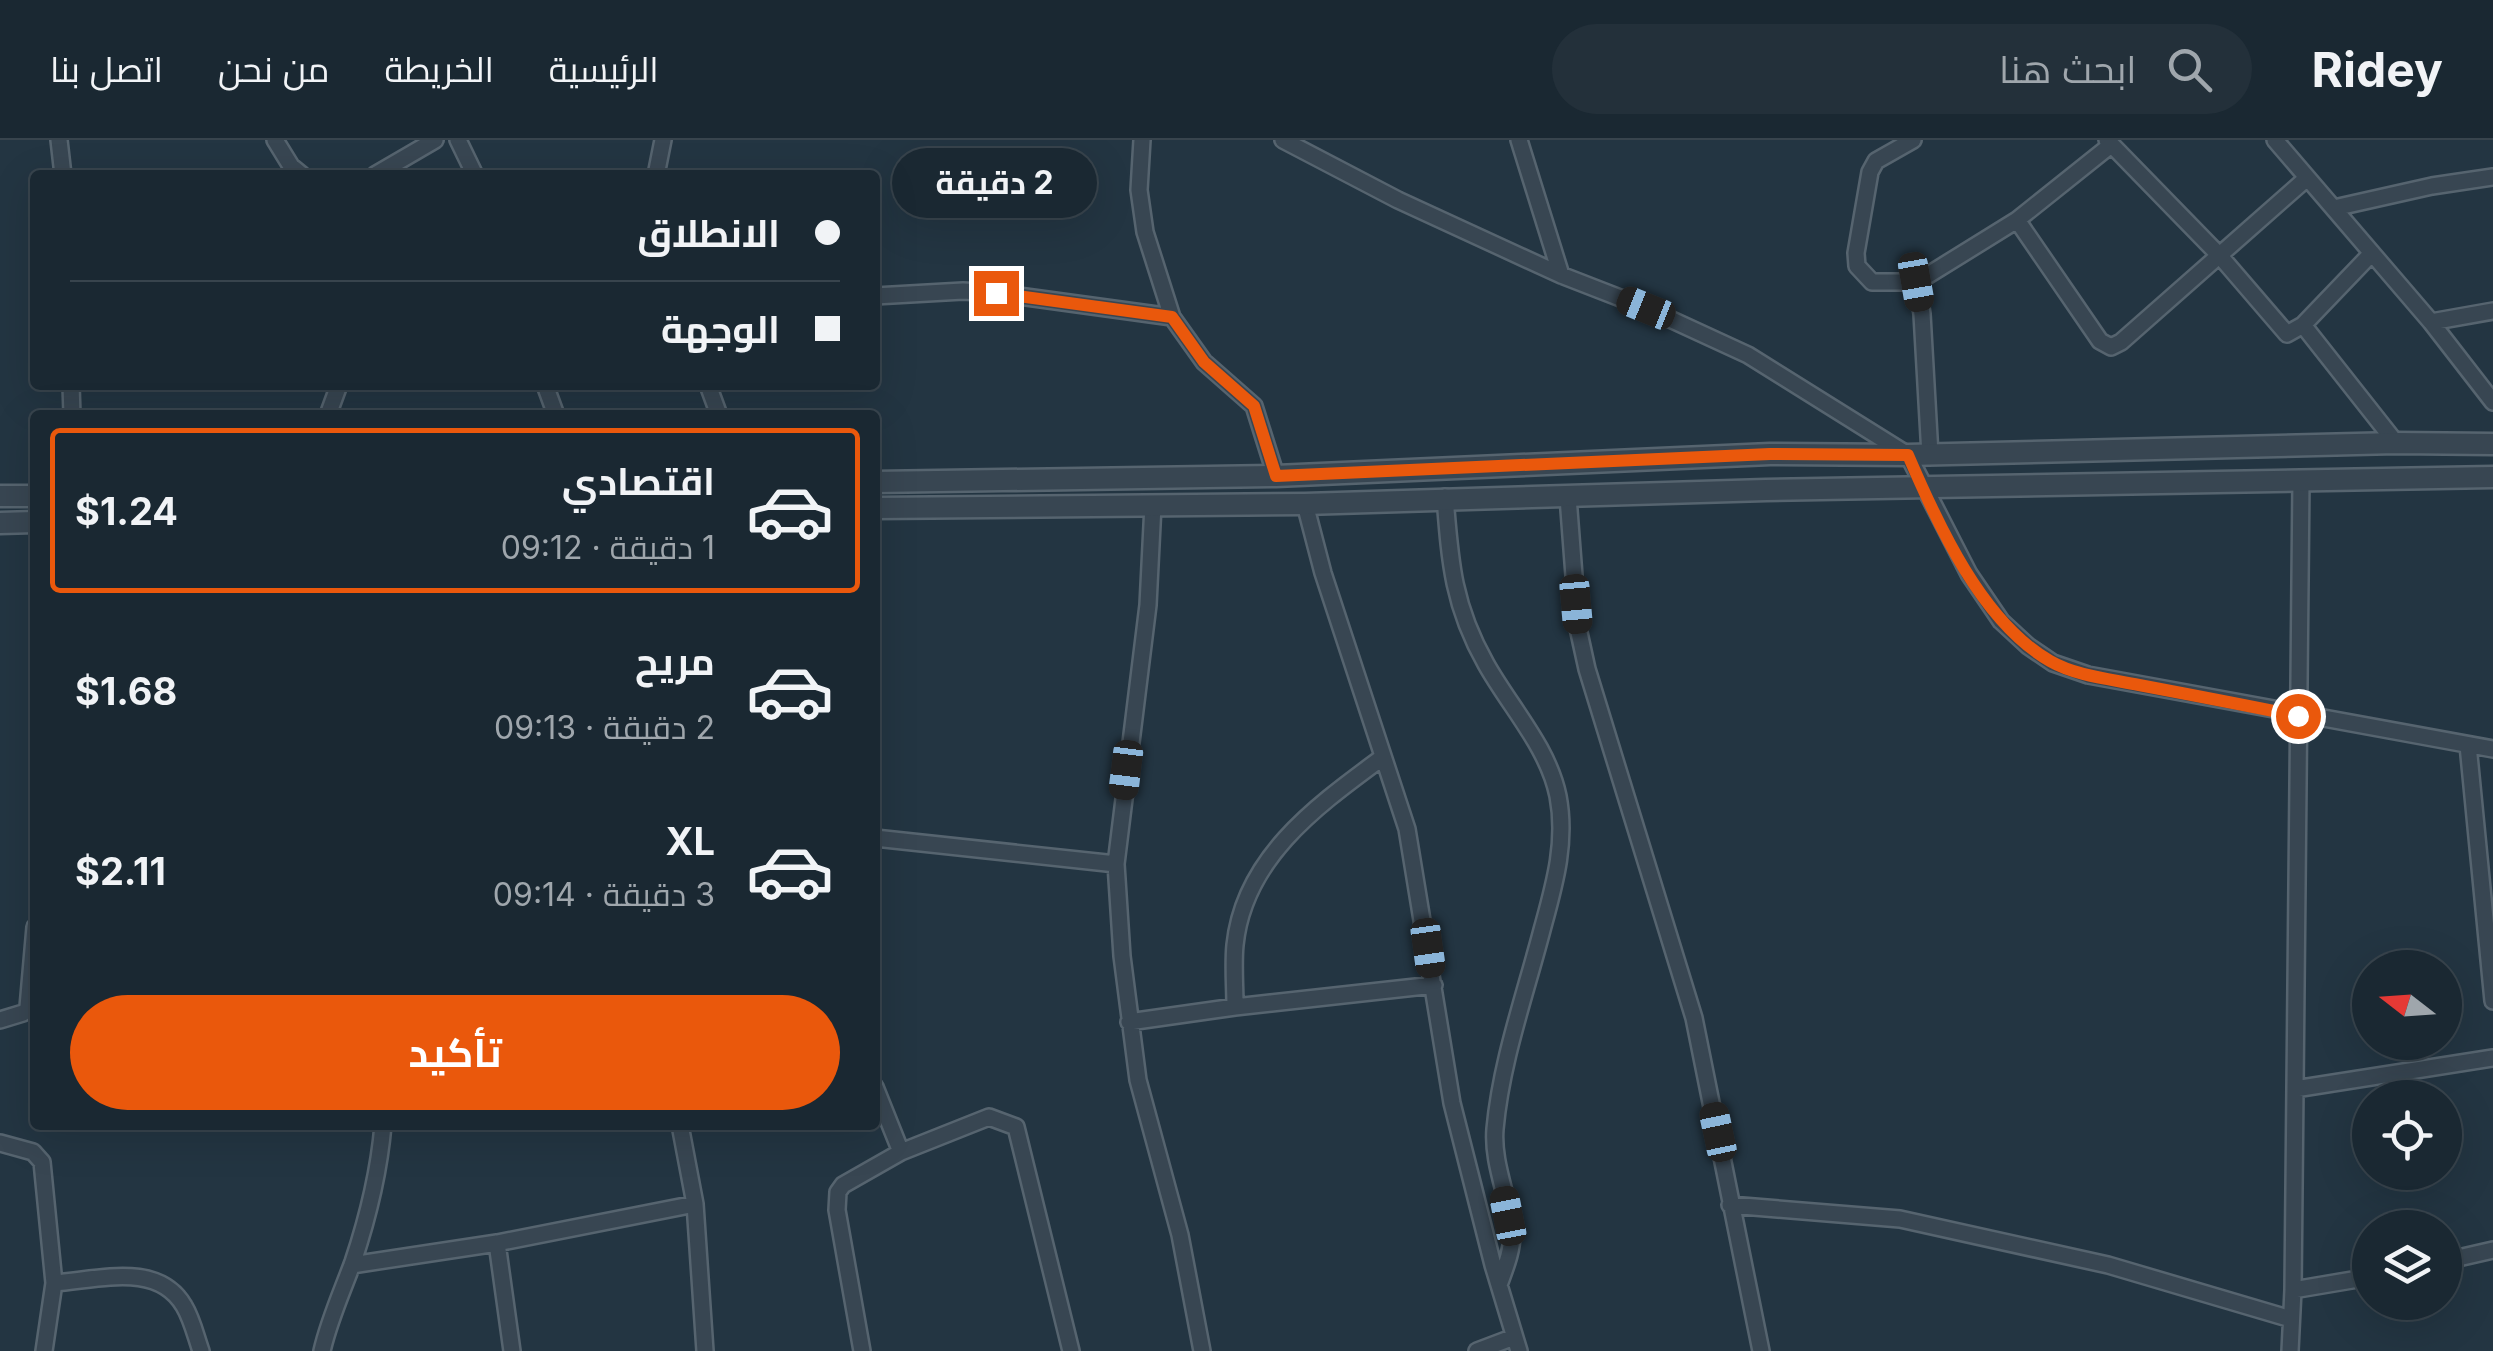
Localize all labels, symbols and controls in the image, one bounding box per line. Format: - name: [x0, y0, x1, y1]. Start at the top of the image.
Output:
- search box: [1552, 24, 2252, 114]
- text: Ridey: [2312, 40, 2443, 99]
- icon: search: [2162, 42, 2217, 97]
- text: ابحث هنا: [1999, 46, 2137, 92]
- text: اتصل بنا: [50, 48, 163, 90]
- text: من نحن: [218, 48, 330, 90]
- text: الخريطة: [385, 48, 494, 90]
- text: الرئيسية: [549, 48, 659, 90]
- callout: 2 دقيقة: [894, 148, 1098, 218]
- text: 2 دقيقة: [935, 163, 1054, 202]
- text: الانطلاق: [637, 210, 780, 256]
- car: [1896, 250, 1936, 314]
- route end: [974, 271, 1019, 316]
- car: [1613, 283, 1679, 333]
- text: الوجهة: [661, 306, 780, 352]
- text: اقتصادي: [562, 458, 715, 504]
- icon: car: [745, 466, 835, 556]
- text: $1.24: [75, 488, 178, 534]
- text: 1 دقيقة · 09:12: [501, 528, 715, 567]
- car: [1558, 573, 1594, 635]
- text: مريح: [635, 638, 715, 684]
- icon: car: [745, 646, 835, 736]
- text: $1.68: [75, 668, 177, 714]
- route start: [2276, 694, 2321, 739]
- text: 2 دقيقة · 09:13: [494, 708, 715, 747]
- car: [1107, 738, 1145, 802]
- text: XL: [665, 818, 715, 864]
- icon: car: [745, 826, 835, 916]
- text: $2.11: [75, 848, 166, 894]
- text: 3 دقيقة · 09:14: [493, 875, 715, 914]
- car: [1409, 916, 1447, 980]
- north arrow: [2352, 950, 2462, 1060]
- map controls: [2352, 950, 2462, 1320]
- button: تأكيد: [70, 995, 840, 1110]
- button: locate: [2352, 1080, 2462, 1190]
- car: [1697, 1100, 1739, 1164]
- car: [1488, 1184, 1528, 1248]
- button: layers: [2352, 1210, 2462, 1320]

